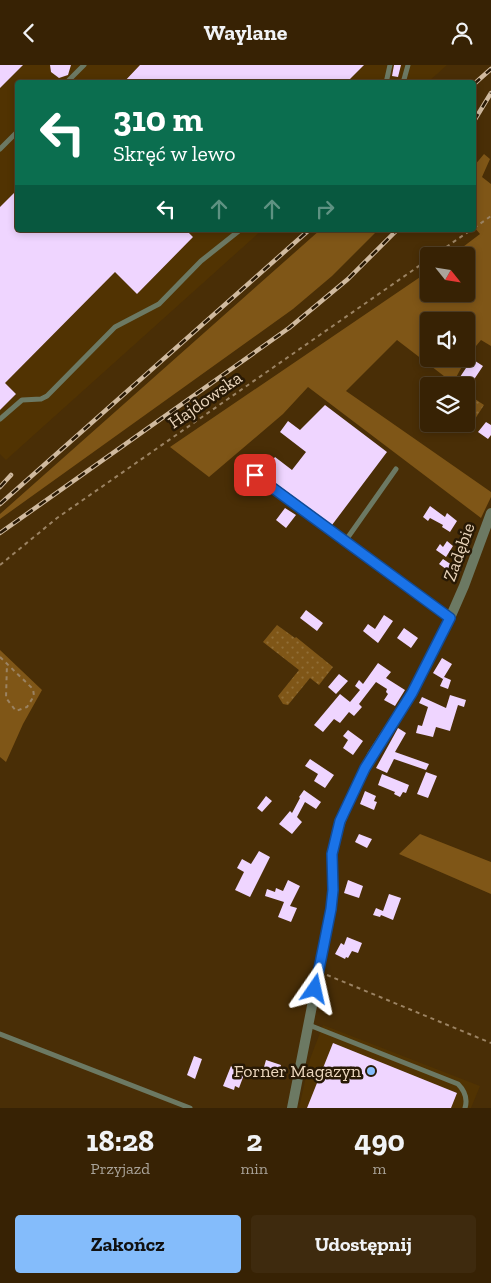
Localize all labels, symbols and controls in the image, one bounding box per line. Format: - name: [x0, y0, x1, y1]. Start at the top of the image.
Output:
- icon: back: [15, 19, 43, 47]
- text: Waylane: [204, 19, 287, 46]
- icon: person: [448, 19, 476, 47]
- text: 310 m: [113, 98, 203, 140]
- icon: left: [30, 100, 95, 165]
- text: Skręć w lewo: [113, 140, 236, 167]
- icon: left: [152, 195, 180, 223]
- icon: ahead: [205, 195, 233, 223]
- icon: ahead: [258, 195, 286, 223]
- icon: right: [311, 195, 339, 223]
- north arrow: [420, 247, 475, 303]
- map controls: [420, 247, 475, 432]
- button: sound: [420, 312, 475, 367]
- street label: Hajdowska: [164, 366, 246, 433]
- button: layers: [420, 377, 475, 432]
- pin: [234, 454, 276, 496]
- icon: arrive: [241, 461, 269, 489]
- street label: Zadębie: [438, 520, 480, 584]
- position arrow: [288, 962, 340, 1014]
- place label: Forner Magazyn: [234, 1060, 362, 1082]
- marker: Forner Magazyn: [365, 1065, 377, 1077]
- text: 18:28: [86, 1123, 154, 1159]
- text: 2: [246, 1123, 262, 1159]
- text: 490: [354, 1123, 405, 1159]
- text: Przyjazd: [91, 1159, 150, 1178]
- text: min: [241, 1159, 268, 1178]
- text: m: [373, 1159, 386, 1178]
- button: Zakończ: [15, 1215, 241, 1273]
- button: Udostępnij: [251, 1215, 476, 1273]

